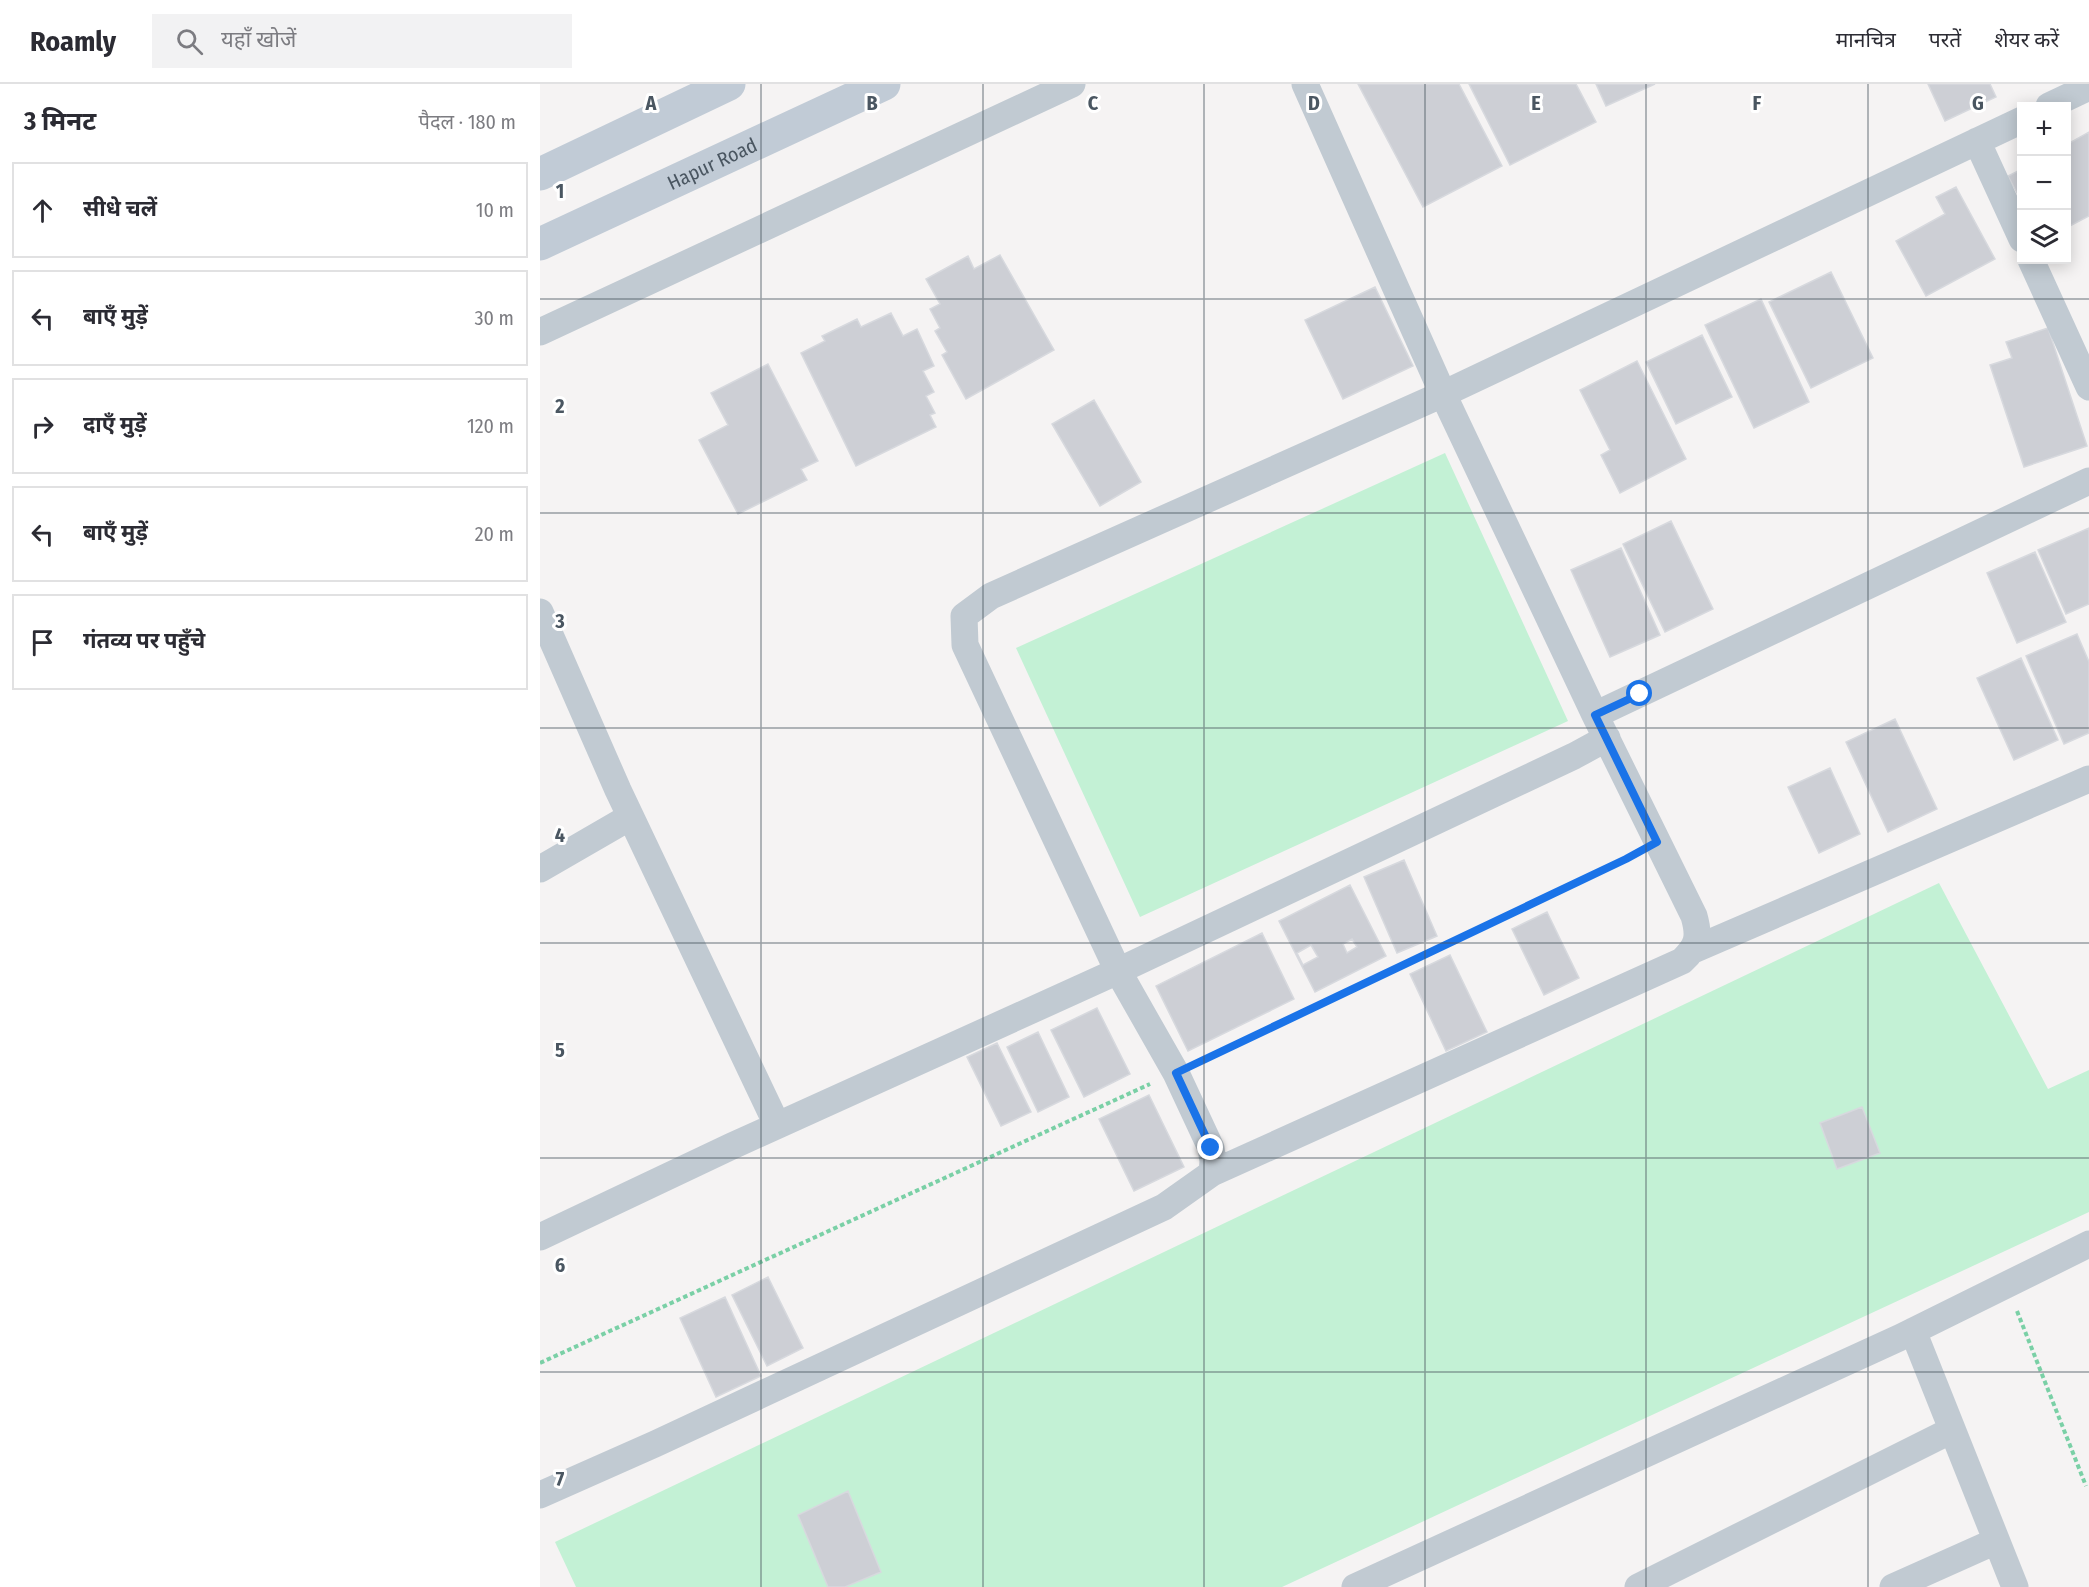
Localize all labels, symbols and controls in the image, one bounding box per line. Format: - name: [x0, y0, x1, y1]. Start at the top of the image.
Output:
- search box: [152, 14, 572, 68]
- text: Roamly: [30, 25, 116, 58]
- icon: search: [173, 25, 206, 58]
- text: यहाँ खोजें: [221, 26, 296, 53]
- text: मानचित्र: [1836, 27, 1896, 53]
- text: परतें: [1929, 27, 1961, 53]
- text: शेयर करें: [1994, 27, 2059, 53]
- text: A: [645, 91, 658, 115]
- text: B: [866, 91, 878, 115]
- text: C: [1088, 91, 1099, 115]
- text: D: [1308, 91, 1320, 115]
- text: E: [1531, 91, 1541, 115]
- text: F: [1753, 91, 1762, 115]
- text: G: [1972, 91, 1984, 115]
- map controls: [2017, 102, 2071, 264]
- button: +: [2017, 102, 2071, 156]
- text: 3 मिनट: [24, 106, 96, 137]
- text: पैदल · 180 m: [419, 110, 516, 134]
- street label: Hapur Road: [664, 133, 761, 195]
- button: −: [2017, 156, 2071, 210]
- text: 1: [556, 179, 564, 203]
- icon: ahead: [26, 194, 59, 227]
- text: सीधे चलें: [83, 195, 157, 222]
- text: 10 m: [476, 198, 514, 222]
- button: layers: [2017, 210, 2071, 264]
- icon: left: [26, 302, 59, 335]
- text: बाएँ मुड़ें: [83, 303, 148, 330]
- text: 30 m: [474, 306, 514, 330]
- text: 2: [554, 394, 565, 418]
- icon: right: [26, 410, 59, 443]
- text: दाएँ मुड़ें: [83, 411, 147, 438]
- text: 120 m: [467, 414, 514, 438]
- icon: left: [26, 518, 59, 551]
- text: बाएँ मुड़ें: [83, 519, 148, 546]
- text: 20 m: [475, 522, 514, 546]
- text: 3: [554, 609, 565, 633]
- icon: arrive: [26, 626, 59, 659]
- text: गंतव्य पर पहुँचे: [83, 627, 205, 654]
- route start: [1626, 680, 1652, 706]
- text: 4: [555, 823, 565, 847]
- text: 5: [555, 1038, 565, 1062]
- route end: [1197, 1134, 1223, 1160]
- text: 6: [555, 1253, 565, 1277]
- text: 7: [556, 1467, 565, 1491]

